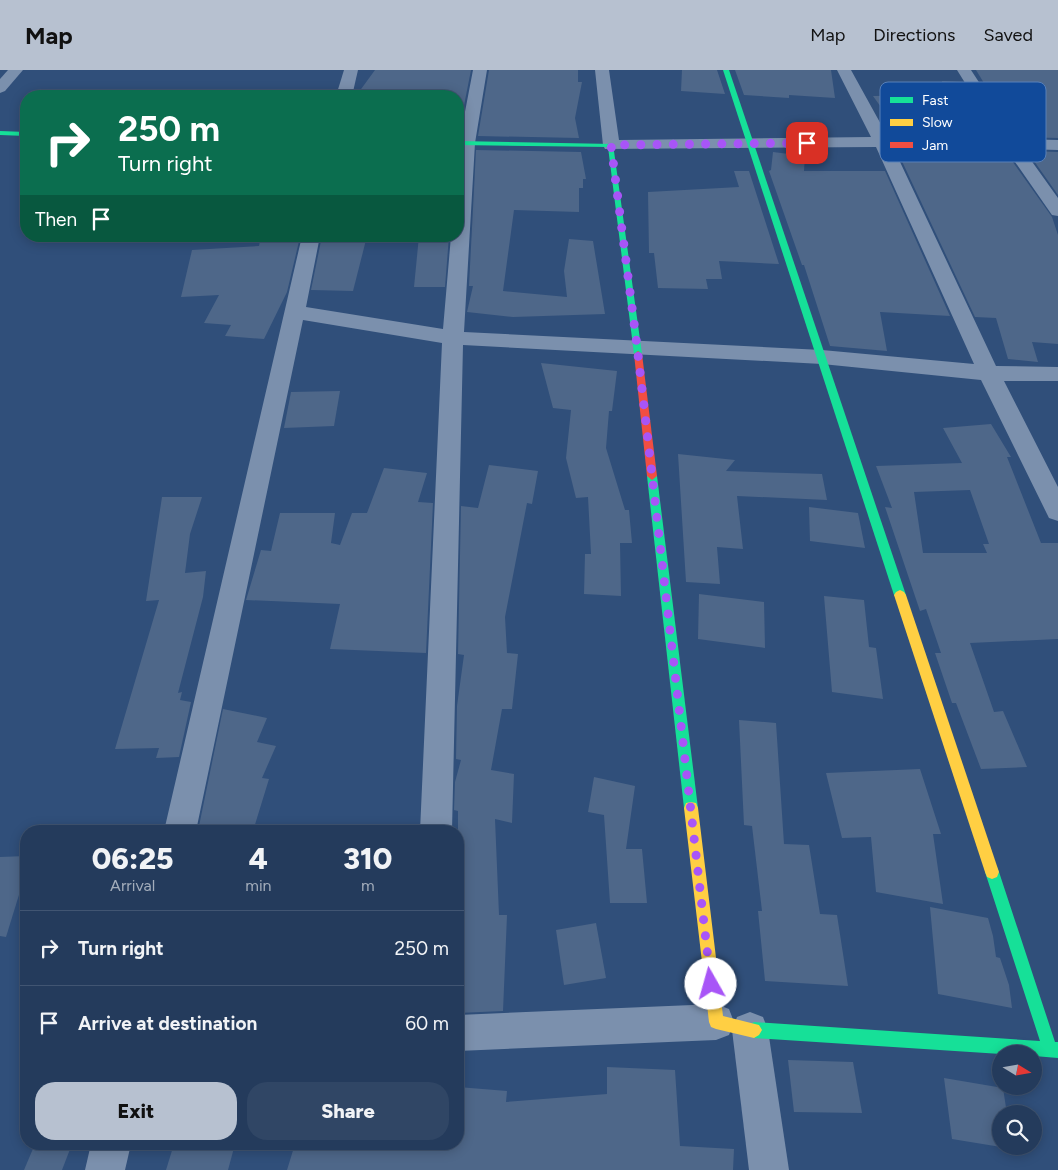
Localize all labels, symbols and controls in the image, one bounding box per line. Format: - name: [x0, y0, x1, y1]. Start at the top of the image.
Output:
- text: Map: [25, 21, 73, 50]
- text: Map: [810, 24, 845, 46]
- text: Directions: [873, 24, 955, 46]
- text: Saved: [983, 24, 1033, 46]
- legend: [880, 82, 1046, 162]
- text: Fast: [922, 92, 948, 109]
- text: 250 m: [118, 108, 220, 150]
- icon: right: [35, 110, 100, 175]
- text: Slow: [922, 114, 953, 131]
- pin: [786, 122, 828, 164]
- icon: arrive: [793, 129, 821, 157]
- text: Jam: [922, 137, 948, 154]
- text: Turn right: [118, 150, 213, 177]
- icon: arrive: [87, 205, 115, 233]
- text: Then: [35, 208, 77, 231]
- text: 06:25: [92, 840, 174, 877]
- text: 4: [249, 840, 268, 877]
- text: 310: [343, 840, 392, 877]
- text: Arrival: [110, 876, 155, 895]
- text: min: [245, 876, 272, 895]
- text: m: [361, 876, 375, 895]
- icon: right: [35, 934, 63, 962]
- text: Turn right: [78, 937, 164, 960]
- text: 250 m: [394, 937, 449, 960]
- position arrow: [684, 957, 736, 1009]
- icon: arrive: [35, 1009, 63, 1037]
- text: Arrive at destination: [78, 1012, 257, 1035]
- text: 60 m: [405, 1012, 449, 1035]
- north arrow: [992, 1045, 1042, 1095]
- map controls: [992, 1045, 1042, 1155]
- button: Exit: [35, 1082, 237, 1140]
- button: Share: [247, 1082, 449, 1140]
- button: search: [992, 1105, 1042, 1155]

